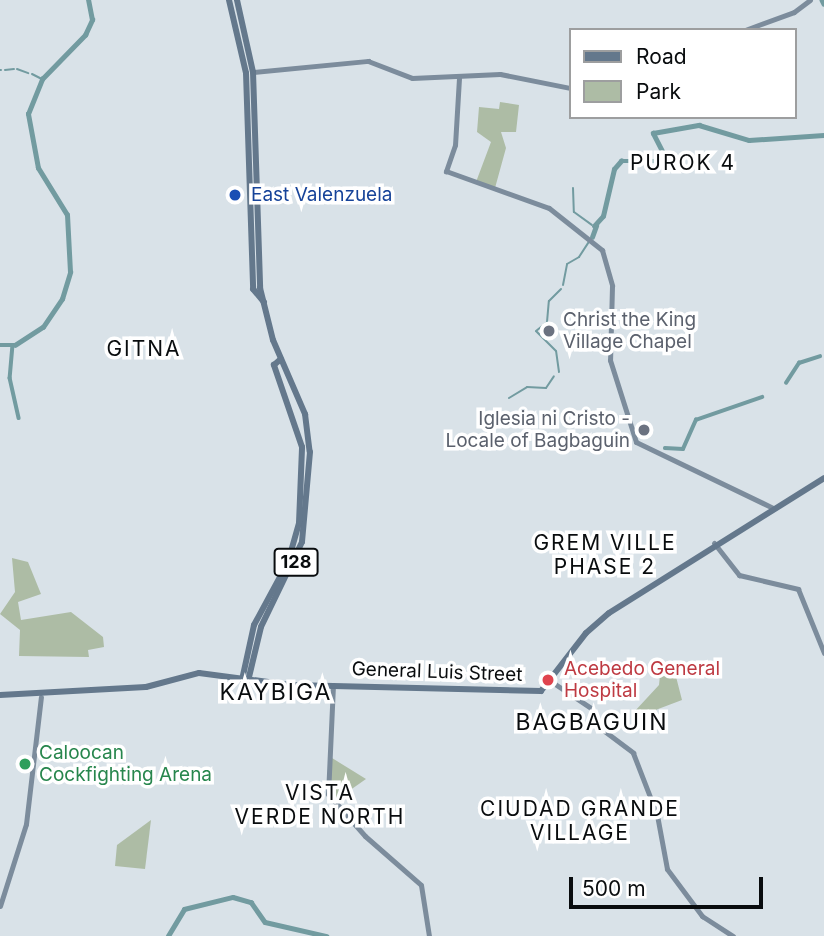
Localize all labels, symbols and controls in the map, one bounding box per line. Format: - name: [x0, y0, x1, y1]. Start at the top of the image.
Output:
- legend: [568, 28, 796, 119]
- text: Road: [636, 44, 687, 69]
- text: Park: [636, 79, 681, 104]
- district label: PUROK 4: [631, 150, 735, 176]
- place label: East Valenzuela: [251, 184, 392, 206]
- marker: East Valenzuela: [225, 185, 245, 205]
- place label: Christ the King Village Chapel: [563, 309, 696, 353]
- marker: Christ the King Village Chapel: [541, 323, 557, 339]
- district label: GITNA: [107, 336, 181, 362]
- place label: Iglesia ni Cristo - Locale of Bagbaguin: [445, 408, 630, 452]
- marker: Iglesia ni Cristo - Locale of Bagbaguin: [636, 422, 652, 438]
- district label: GREM VILLE PHASE 2: [535, 530, 675, 580]
- road number: 128: [273, 548, 319, 576]
- street label: General Luis Street: [351, 658, 523, 686]
- place label: Acebedo General Hospital: [564, 658, 720, 702]
- marker: Acebedo General Hospital: [538, 670, 558, 690]
- district label: KAYBIGA: [220, 678, 332, 706]
- district label: BAGBAGUIN: [517, 708, 667, 736]
- place label: Caloocan Cockfighting Arena: [39, 742, 212, 786]
- marker: Caloocan Cockfighting Arena: [17, 756, 33, 772]
- district label: VISTA VERDE NORTH: [236, 780, 404, 830]
- district label: CIUDAD GRANDE VILLAGE: [482, 796, 678, 846]
- scale bar: [572, 862, 766, 906]
- text: 500 m: [582, 876, 646, 901]

